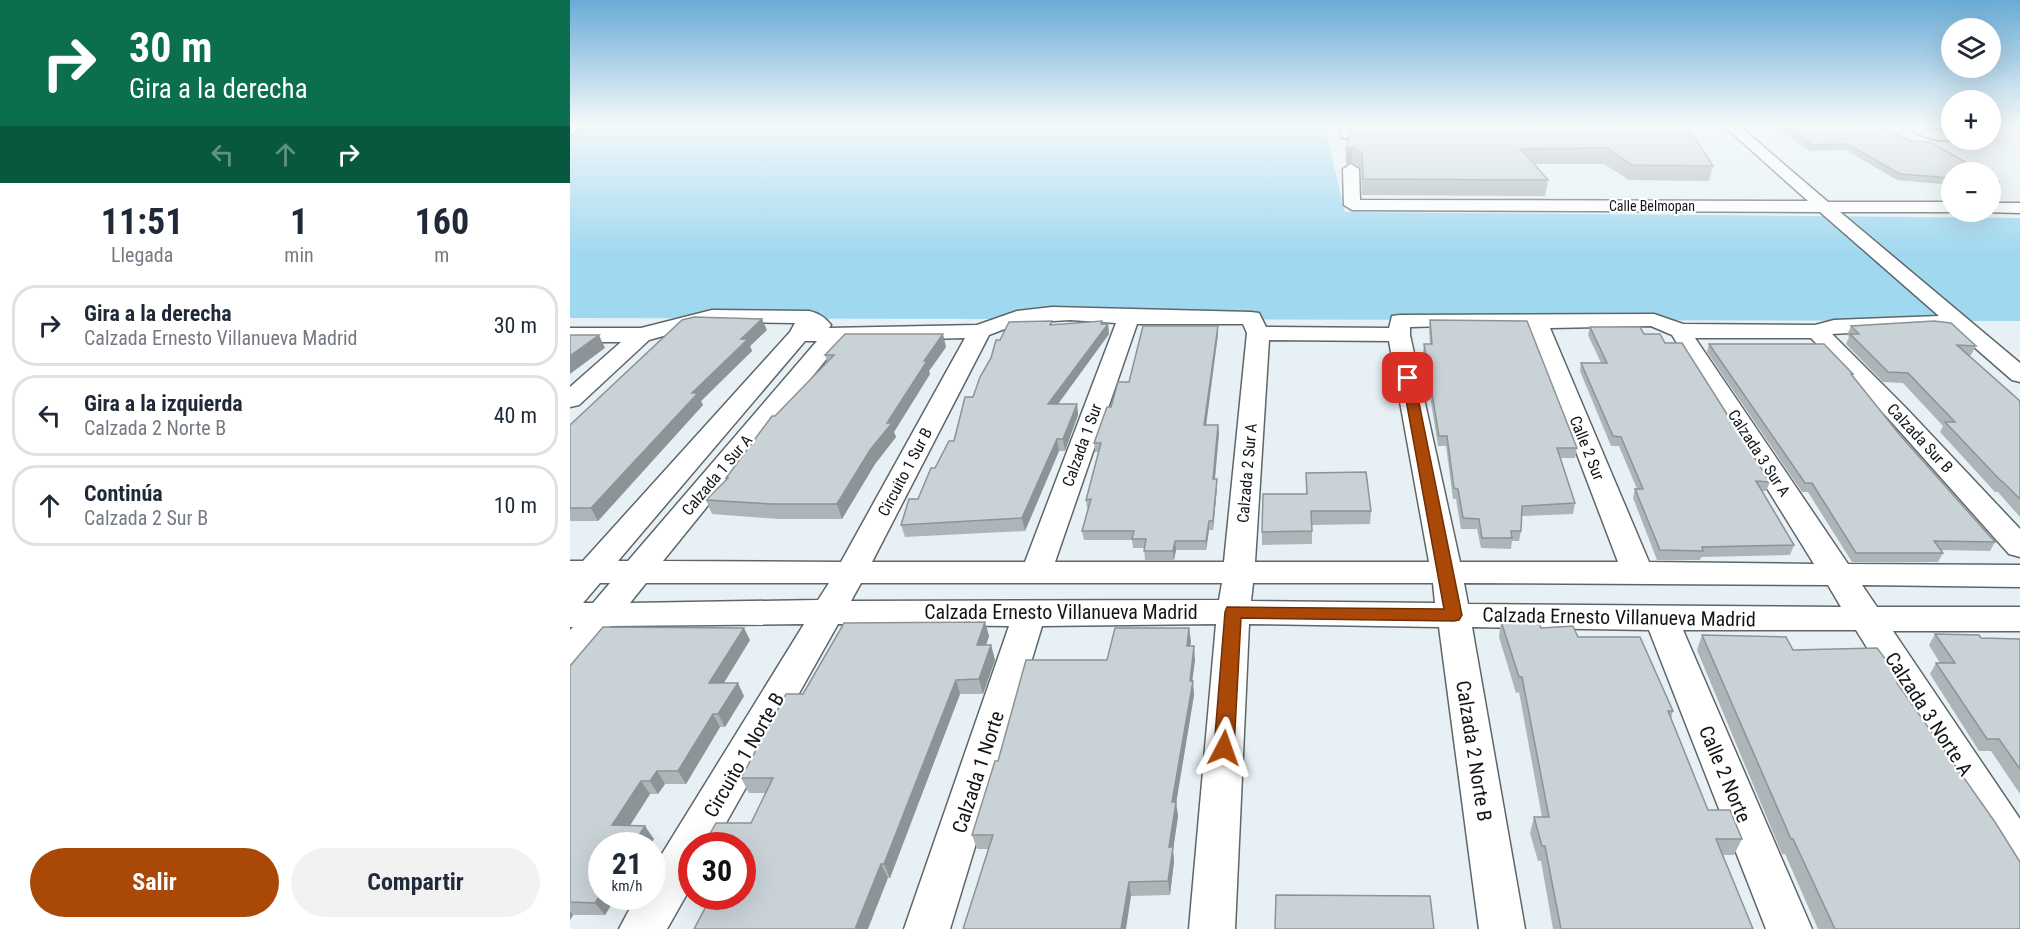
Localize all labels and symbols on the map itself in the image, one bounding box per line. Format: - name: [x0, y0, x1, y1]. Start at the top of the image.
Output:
- street label: Calle Belmopan: [1609, 198, 1695, 214]
- pin: [1382, 352, 1433, 403]
- street label: Calzada Sur B: [1883, 399, 1957, 477]
- street label: Calzada 1 Sur: [1058, 401, 1106, 489]
- street label: Calzada 3 Sur A: [1724, 406, 1794, 500]
- street label: Calle 2 Sur: [1566, 413, 1609, 483]
- street label: Calzada 2 Sur A: [1233, 422, 1261, 524]
- street label: Circuito 1 Sur B: [874, 425, 936, 519]
- street label: Calzada 1 Sur A: [678, 431, 756, 519]
- street label: Calzada Ernesto Villanueva Madrid: [924, 600, 1198, 624]
- street label: Calzada Ernesto Villanueva Madrid: [1482, 603, 1756, 631]
- street label: Calzada 3 Norte A: [1880, 648, 1978, 781]
- street label: Calzada 2 Norte B: [1451, 679, 1497, 823]
- street label: Circuito 1 Norte B: [699, 688, 789, 822]
- street label: Calzada 1 Norte: [947, 708, 1009, 836]
- position arrow: [1192, 716, 1256, 780]
- street label: Calle 2 Norte: [1694, 722, 1756, 826]
- speed limit sign: 30: [678, 832, 756, 910]

